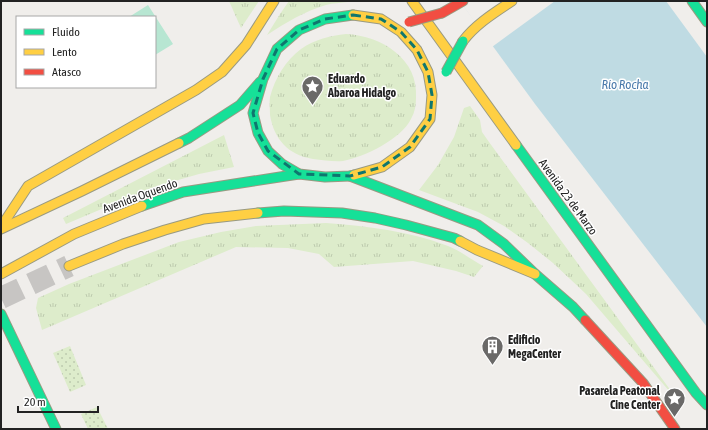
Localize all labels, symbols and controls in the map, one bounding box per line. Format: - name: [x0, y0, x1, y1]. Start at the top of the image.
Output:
- legend: [16, 16, 156, 88]
- text: Fluido: [52, 25, 80, 39]
- text: Lento: [52, 45, 77, 59]
- text: Atasco: [52, 65, 82, 79]
- place label: Eduardo Abaroa Hidalgo: [327, 72, 396, 100]
- place icon: Eduardo Abaroa Hidalgo: [299, 73, 325, 106]
- water label: Río Rocha: [601, 77, 649, 92]
- street label: Avenida 23 de Marzo: [536, 156, 600, 238]
- street label: Avenida Oquendo: [101, 176, 180, 216]
- place label: Edificio MegaCenter: [508, 333, 561, 361]
- building icon: Edificio MegaCenter: [479, 334, 505, 367]
- place label: Pasarela Peatonal Cine Center: [579, 384, 661, 412]
- place icon: Pasarela Peatonal Cine Center: [662, 385, 688, 418]
- scale bar: [18, 388, 98, 414]
- text: 20 m: [24, 395, 46, 409]

